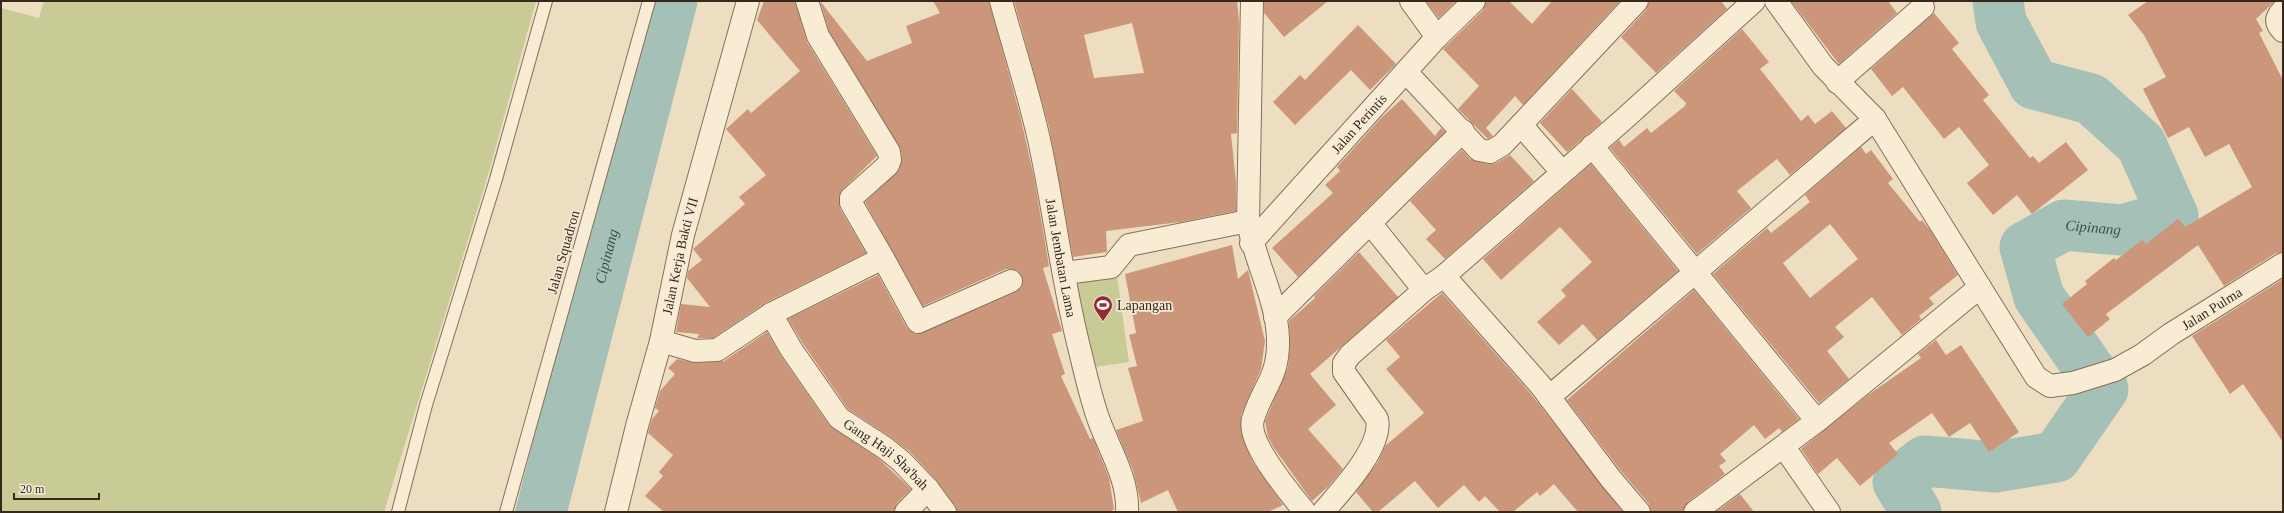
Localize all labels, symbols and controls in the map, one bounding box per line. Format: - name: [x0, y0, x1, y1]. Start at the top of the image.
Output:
- street label: Jalan Perintis: [1329, 91, 1390, 157]
- street label: Jalan Kerja Bakti VII: [660, 195, 701, 316]
- street label: Jalan Jembatan Lama: [1043, 197, 1079, 320]
- street label: Jalan Squadron: [544, 209, 583, 296]
- water label: Cipinang: [2065, 217, 2122, 238]
- water label: Cipinang: [592, 227, 621, 285]
- street label: Jalan Pulma: [2179, 284, 2245, 333]
- sports icon: Lapangan: [1092, 294, 1114, 322]
- place label: Lapangan: [1117, 298, 1172, 313]
- street label: Gang Haji Sha'bah: [841, 416, 932, 493]
- scale bar: [14, 475, 99, 501]
- text: 20 m: [20, 482, 45, 496]

